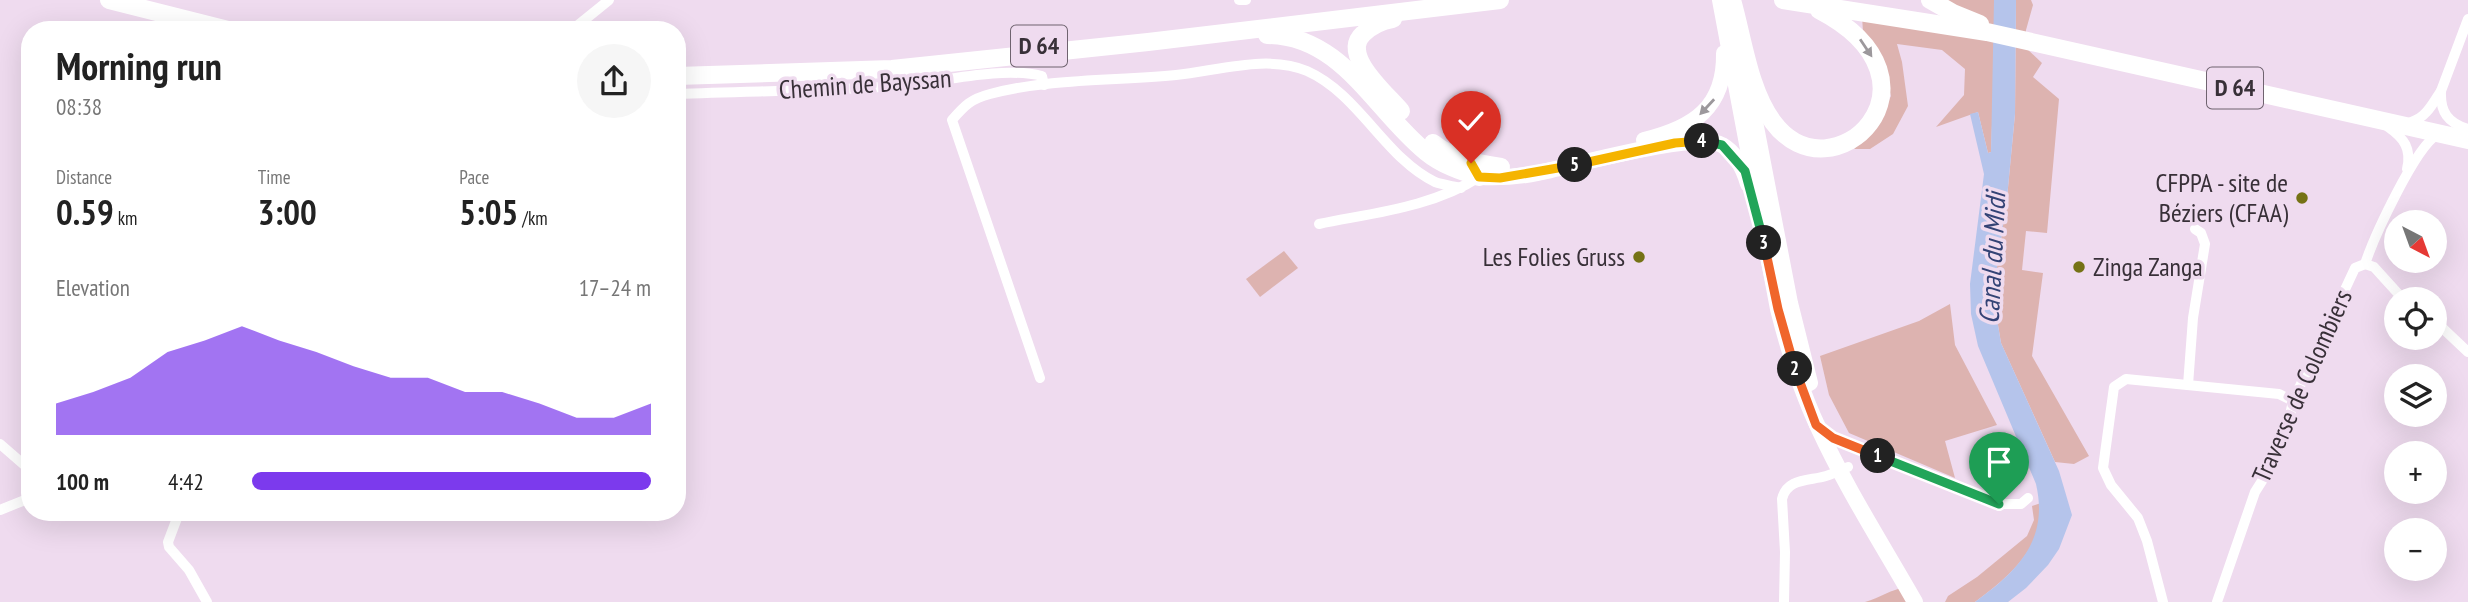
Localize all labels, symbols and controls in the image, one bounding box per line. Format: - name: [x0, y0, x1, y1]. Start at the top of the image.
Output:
- road number: D 64: [1011, 26, 1067, 66]
- one-way arrow: [1859, 39, 1873, 57]
- text: Morning run: [56, 41, 222, 90]
- button: share: [577, 44, 651, 118]
- street label: Chemin de Bayssan: [778, 61, 952, 106]
- road number: D 64: [2207, 68, 2263, 108]
- pin: [1441, 91, 1501, 163]
- text: 08:38: [56, 92, 102, 121]
- one-way arrow: [1699, 98, 1716, 115]
- icon: check: [1452, 102, 1490, 140]
- pin: 4: [1684, 124, 1720, 158]
- text: 4: [1697, 128, 1706, 152]
- pin: 5: [1558, 148, 1592, 182]
- text: 5: [1570, 152, 1579, 176]
- text: Distance: [56, 165, 112, 189]
- text: Time: [258, 165, 291, 189]
- text: Pace: [459, 165, 489, 189]
- place label: CFPPA - site de Béziers (CFAA): [2156, 166, 2288, 229]
- water label: Canal du Midi: [1970, 187, 2014, 325]
- text: 0.59: [56, 189, 114, 235]
- text: 3:00: [258, 189, 317, 235]
- text: 5:05: [459, 189, 518, 235]
- marker: CFPPA - site de Béziers (CFAA): [2294, 190, 2310, 206]
- text: km: [114, 206, 137, 230]
- text: /km: [518, 206, 548, 230]
- north arrow: [2384, 210, 2446, 273]
- map controls: [2384, 210, 2447, 581]
- pin: 3: [1746, 226, 1782, 260]
- text: 3: [1759, 230, 1768, 254]
- place label: Les Folies Gruss: [1483, 240, 1625, 273]
- marker: Les Folies Gruss: [1631, 249, 1647, 265]
- place label: Zinga Zanga: [2093, 250, 2203, 283]
- marker: Zinga Zanga: [2071, 259, 2087, 275]
- text: Elevation: [56, 273, 130, 302]
- text: 17–24 m: [579, 273, 651, 302]
- street label: Traverse de Colombiers: [2244, 284, 2359, 487]
- button: locate: [2384, 287, 2447, 350]
- pin: 2: [1778, 352, 1812, 386]
- text: 2: [1790, 356, 1799, 380]
- button: layers: [2384, 364, 2447, 427]
- pin: [1969, 432, 2029, 504]
- pin: 1: [1860, 438, 1896, 474]
- button: +: [2384, 441, 2447, 504]
- text: 1: [1873, 443, 1882, 467]
- icon: arrive: [1980, 443, 2018, 481]
- text: 100 m: [56, 467, 109, 496]
- text: 4:42: [168, 467, 204, 496]
- button: −: [2384, 518, 2447, 581]

